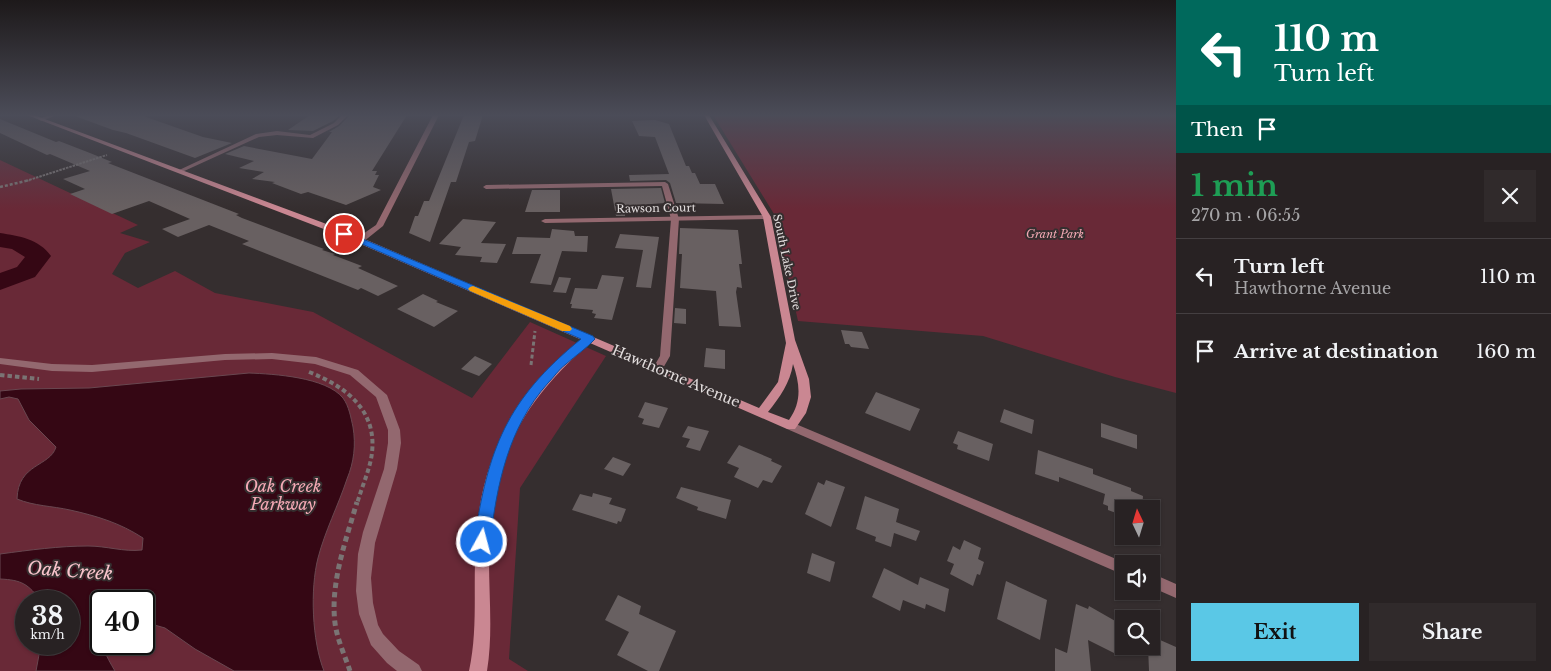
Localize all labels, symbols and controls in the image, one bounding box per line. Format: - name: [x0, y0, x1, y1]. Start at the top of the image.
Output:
- text: 110 m: [1274, 17, 1379, 60]
- icon: left: [1191, 20, 1256, 85]
- text: Turn left: [1274, 60, 1374, 87]
- icon: arrive: [1253, 115, 1281, 143]
- text: Then: [1191, 118, 1243, 141]
- text: 1 min: [1191, 167, 1278, 204]
- button: close: [1484, 170, 1536, 222]
- street label: Rawson Court: [616, 200, 697, 216]
- text: 270 m · 06:55: [1191, 205, 1300, 225]
- pin: [323, 213, 365, 255]
- street label: South Lake Drive: [770, 213, 804, 311]
- icon: arrive: [330, 220, 358, 248]
- park label: Grant Park: [1026, 227, 1084, 241]
- text: Turn left: [1234, 255, 1325, 278]
- icon: left: [1191, 262, 1219, 290]
- text: 110 m: [1480, 265, 1536, 288]
- text: Hawthorne Avenue: [1234, 278, 1391, 298]
- icon: arrive: [1191, 337, 1219, 365]
- text: Arrive at destination: [1234, 340, 1438, 363]
- text: 160 m: [1476, 340, 1536, 363]
- street label: Hawthorne Avenue: [609, 341, 743, 411]
- park label: Oak Creek Parkway: [245, 476, 321, 514]
- north arrow: [1115, 500, 1160, 545]
- map controls: [1115, 500, 1160, 655]
- position arrow: [455, 515, 507, 567]
- button: sound: [1115, 555, 1160, 600]
- water label: Oak Creek: [26, 557, 114, 585]
- speed limit sign: 40: [90, 590, 155, 655]
- text: 38: [32, 601, 63, 632]
- button: Exit: [1191, 603, 1359, 661]
- button: Share: [1369, 603, 1536, 661]
- button: search: [1115, 610, 1160, 655]
- text: km/h: [30, 627, 65, 642]

